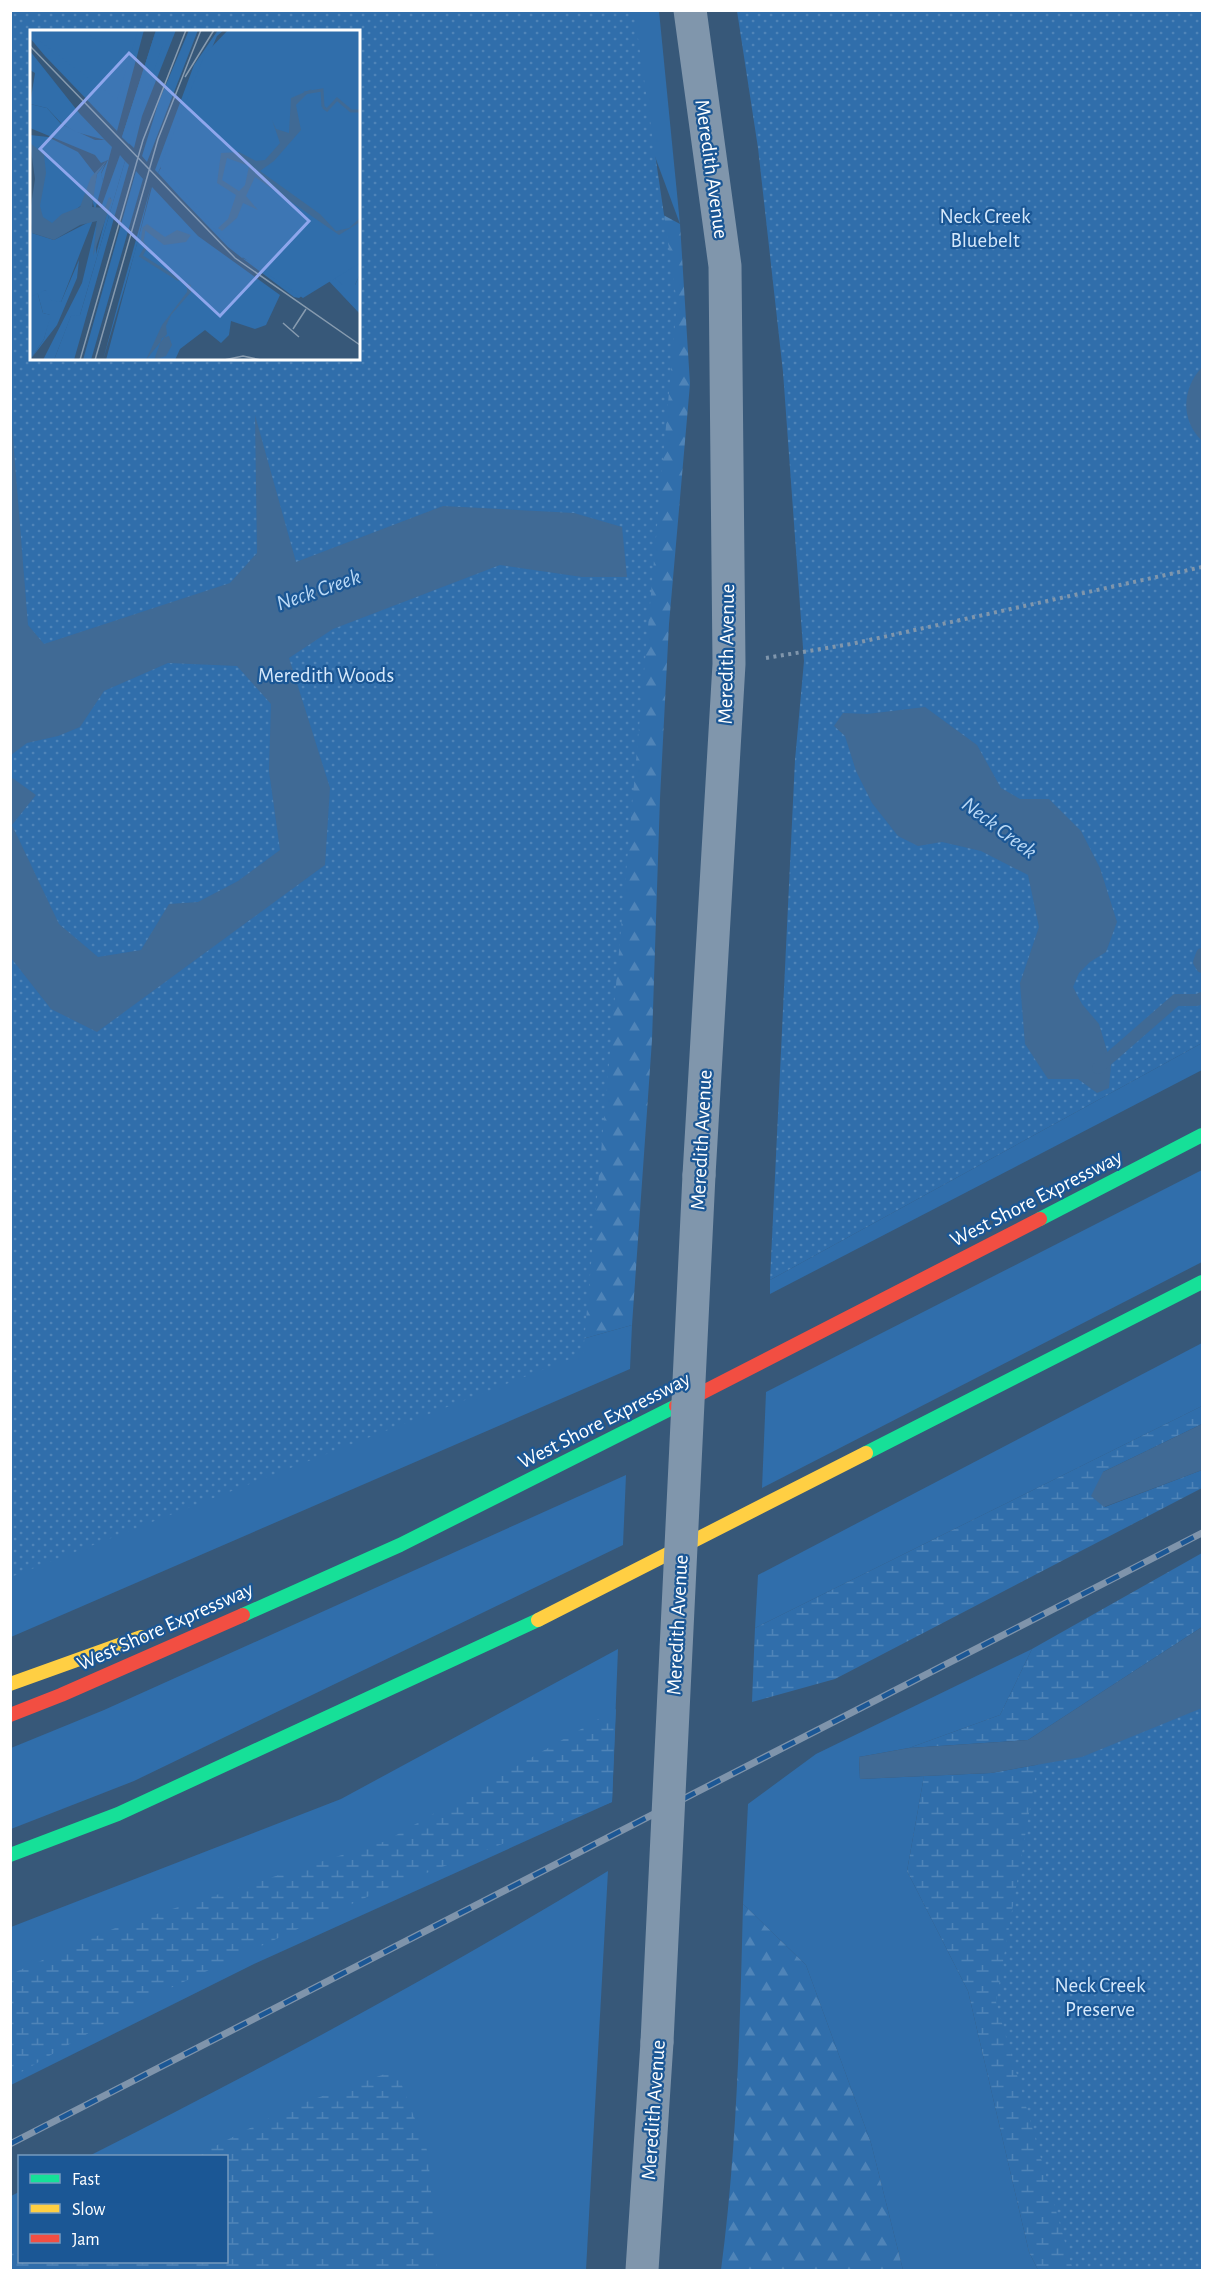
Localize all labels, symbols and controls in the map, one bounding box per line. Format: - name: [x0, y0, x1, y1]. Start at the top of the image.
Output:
- inset map: [30, 30, 360, 360]
- street label: Meredith Avenue: [691, 98, 732, 240]
- park label: Neck Creek Bluebelt: [940, 206, 1031, 251]
- water label: Neck Creek: [273, 565, 363, 615]
- street label: Meredith Avenue: [715, 584, 738, 724]
- park label: Meredith Woods: [258, 665, 394, 686]
- water label: Neck Creek: [958, 793, 1041, 863]
- street label: Meredith Avenue: [687, 1069, 716, 1211]
- street label: West Shore Expressway: [947, 1146, 1126, 1251]
- street label: West Shore Expressway: [515, 1368, 694, 1473]
- street label: Meredith Avenue: [663, 1554, 692, 1696]
- street label: West Shore Expressway: [74, 1578, 256, 1675]
- park label: Neck Creek Preserve: [1055, 1975, 1146, 2020]
- street label: Meredith Avenue: [638, 2039, 669, 2181]
- legend: [18, 2155, 228, 2263]
- text: Fast: [72, 2171, 100, 2189]
- text: Slow: [72, 2201, 105, 2219]
- text: Jam: [72, 2231, 100, 2249]

